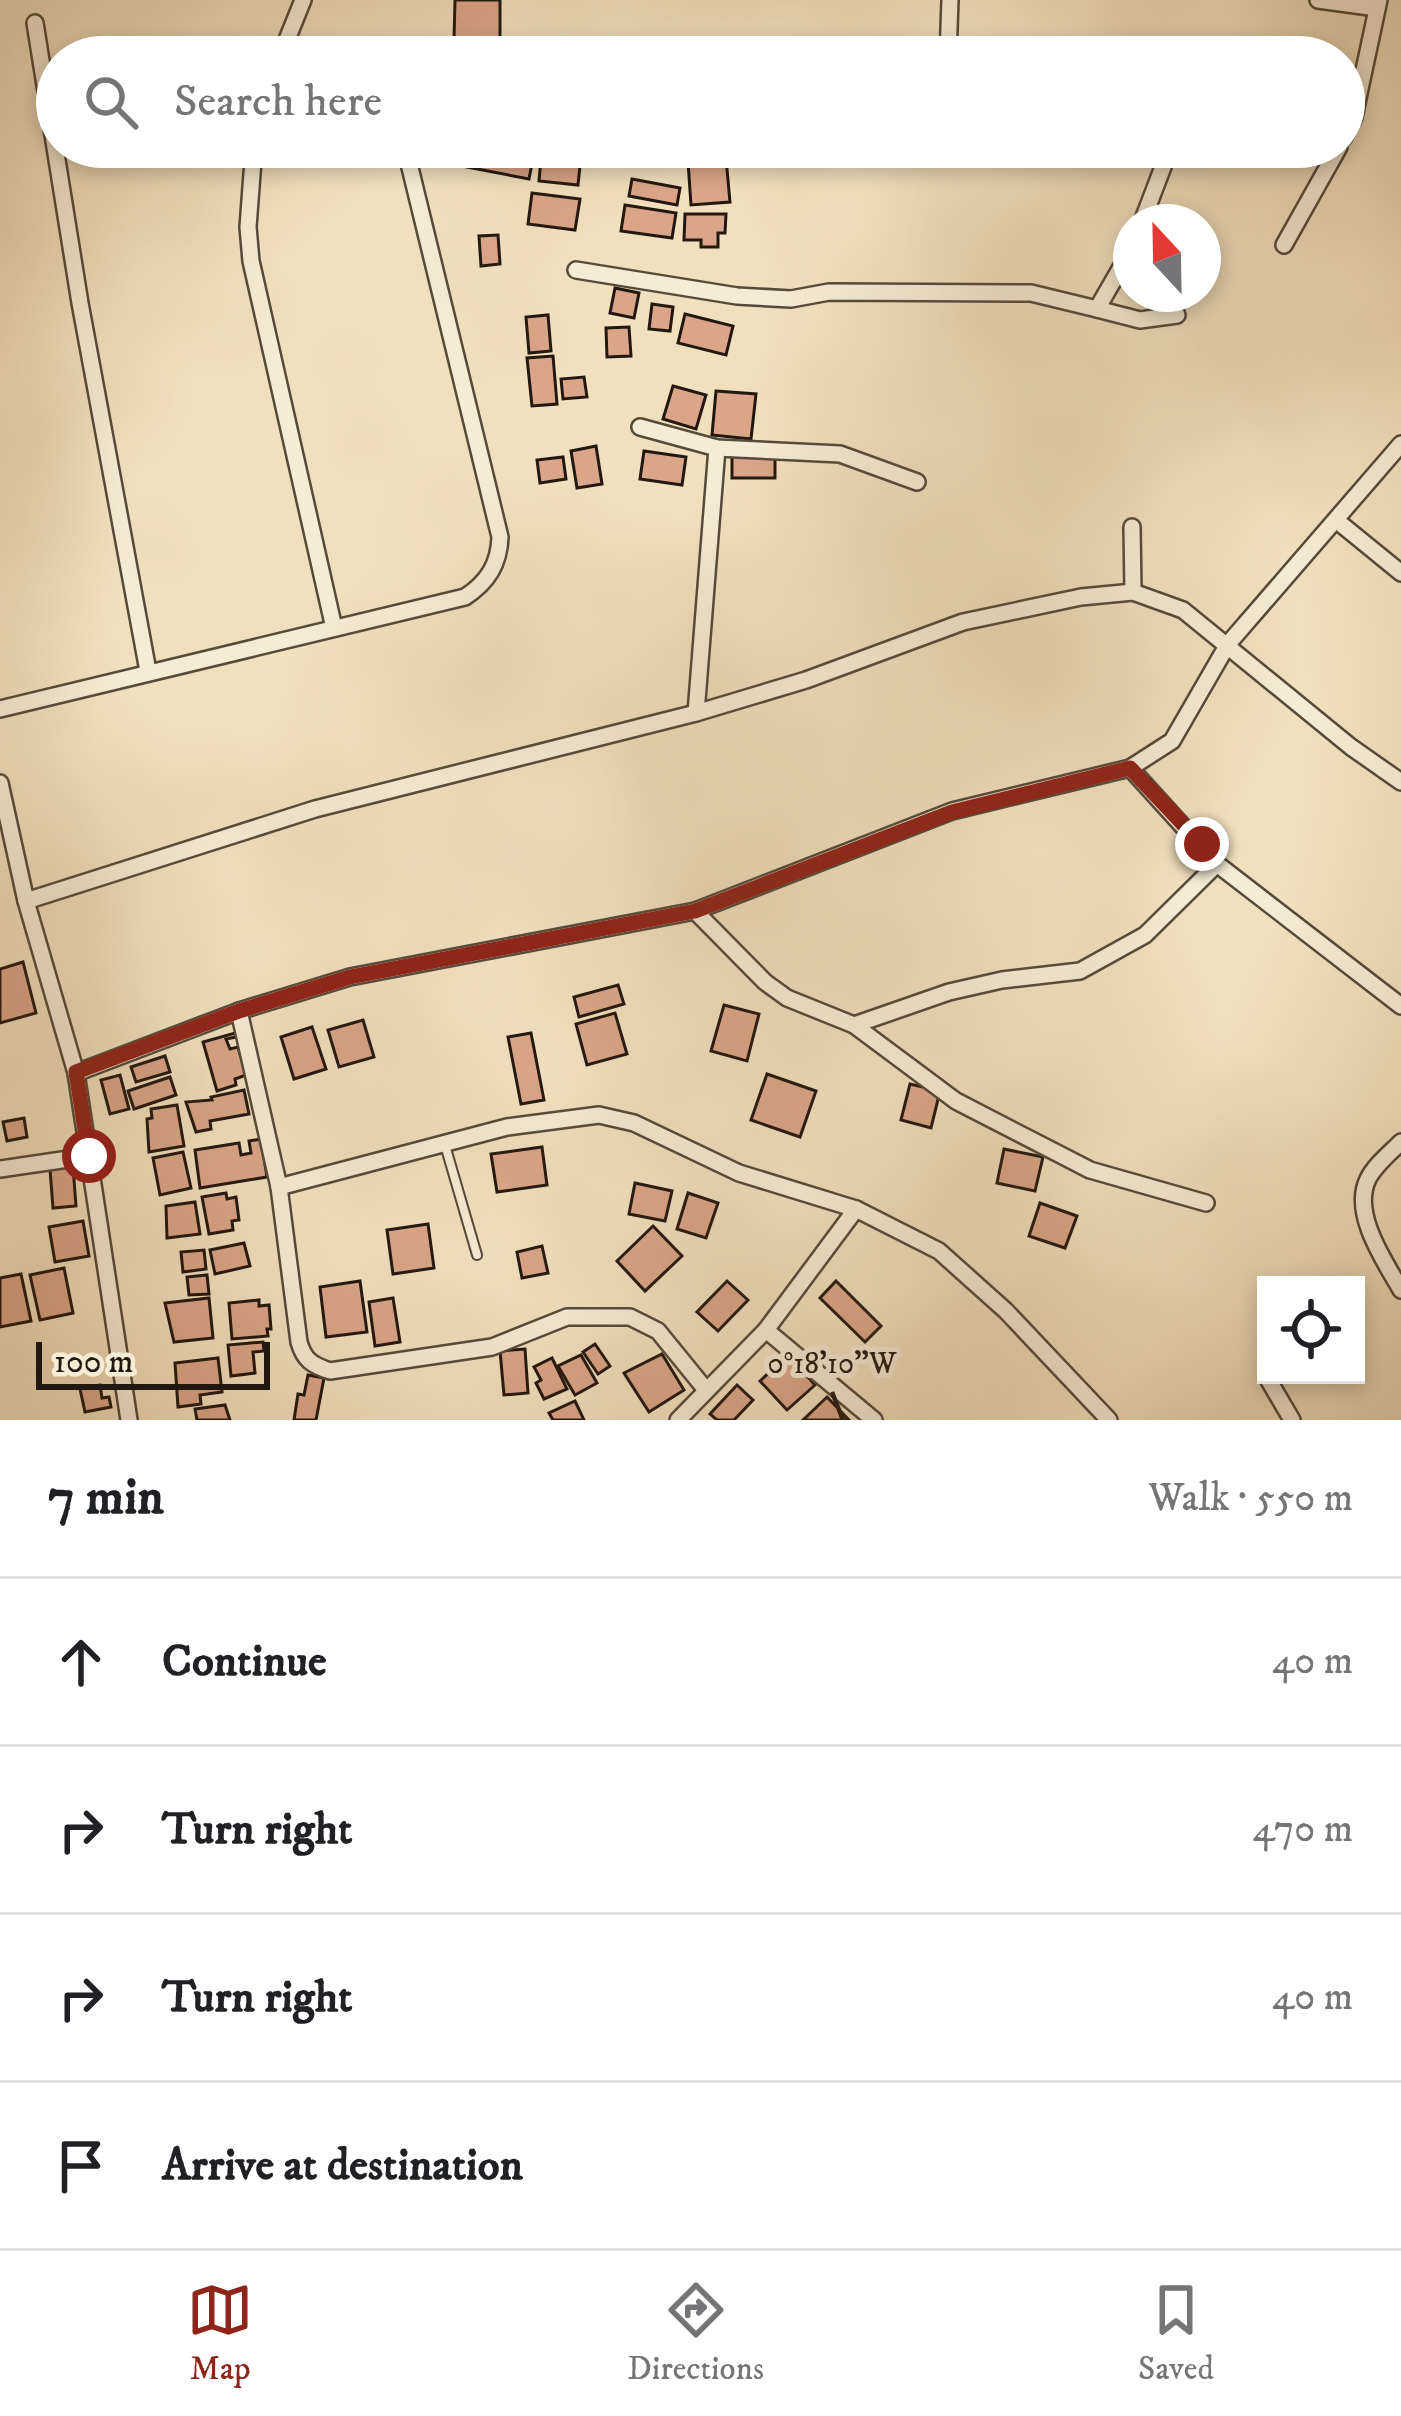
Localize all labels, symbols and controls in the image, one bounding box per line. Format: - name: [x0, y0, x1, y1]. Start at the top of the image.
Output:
- search box: [36, 36, 1365, 168]
- icon: search: [78, 69, 144, 135]
- text: Search here: [174, 74, 382, 130]
- north arrow: [1113, 204, 1221, 312]
- route end: [1175, 817, 1229, 871]
- route start: [62, 1129, 116, 1183]
- map controls: [1257, 1276, 1365, 1384]
- button: locate: [1257, 1276, 1365, 1384]
- scale bar: [36, 1336, 270, 1389]
- text: 100 m: [54, 1342, 133, 1383]
- text: 0°18'10"W: [768, 1346, 897, 1383]
- text: 7 min: [48, 1466, 164, 1530]
- text: Walk · 550 m: [1148, 1474, 1353, 1523]
- icon: ahead: [48, 1629, 114, 1695]
- text: Continue: [162, 1634, 327, 1690]
- text: 40 m: [1272, 1637, 1353, 1686]
- icon: right: [48, 1797, 114, 1863]
- text: Turn right: [162, 1802, 352, 1858]
- text: 470 m: [1253, 1805, 1353, 1854]
- icon: right: [48, 1965, 114, 2031]
- text: Turn right: [162, 1970, 352, 2026]
- text: 40 m: [1272, 1973, 1353, 2022]
- icon: arrive: [48, 2133, 114, 2199]
- text: Arrive at destination: [162, 2138, 523, 2194]
- tab: Map: [187, 2277, 253, 2390]
- tab: Directions: [627, 2277, 764, 2390]
- tab: Saved: [1138, 2277, 1214, 2390]

